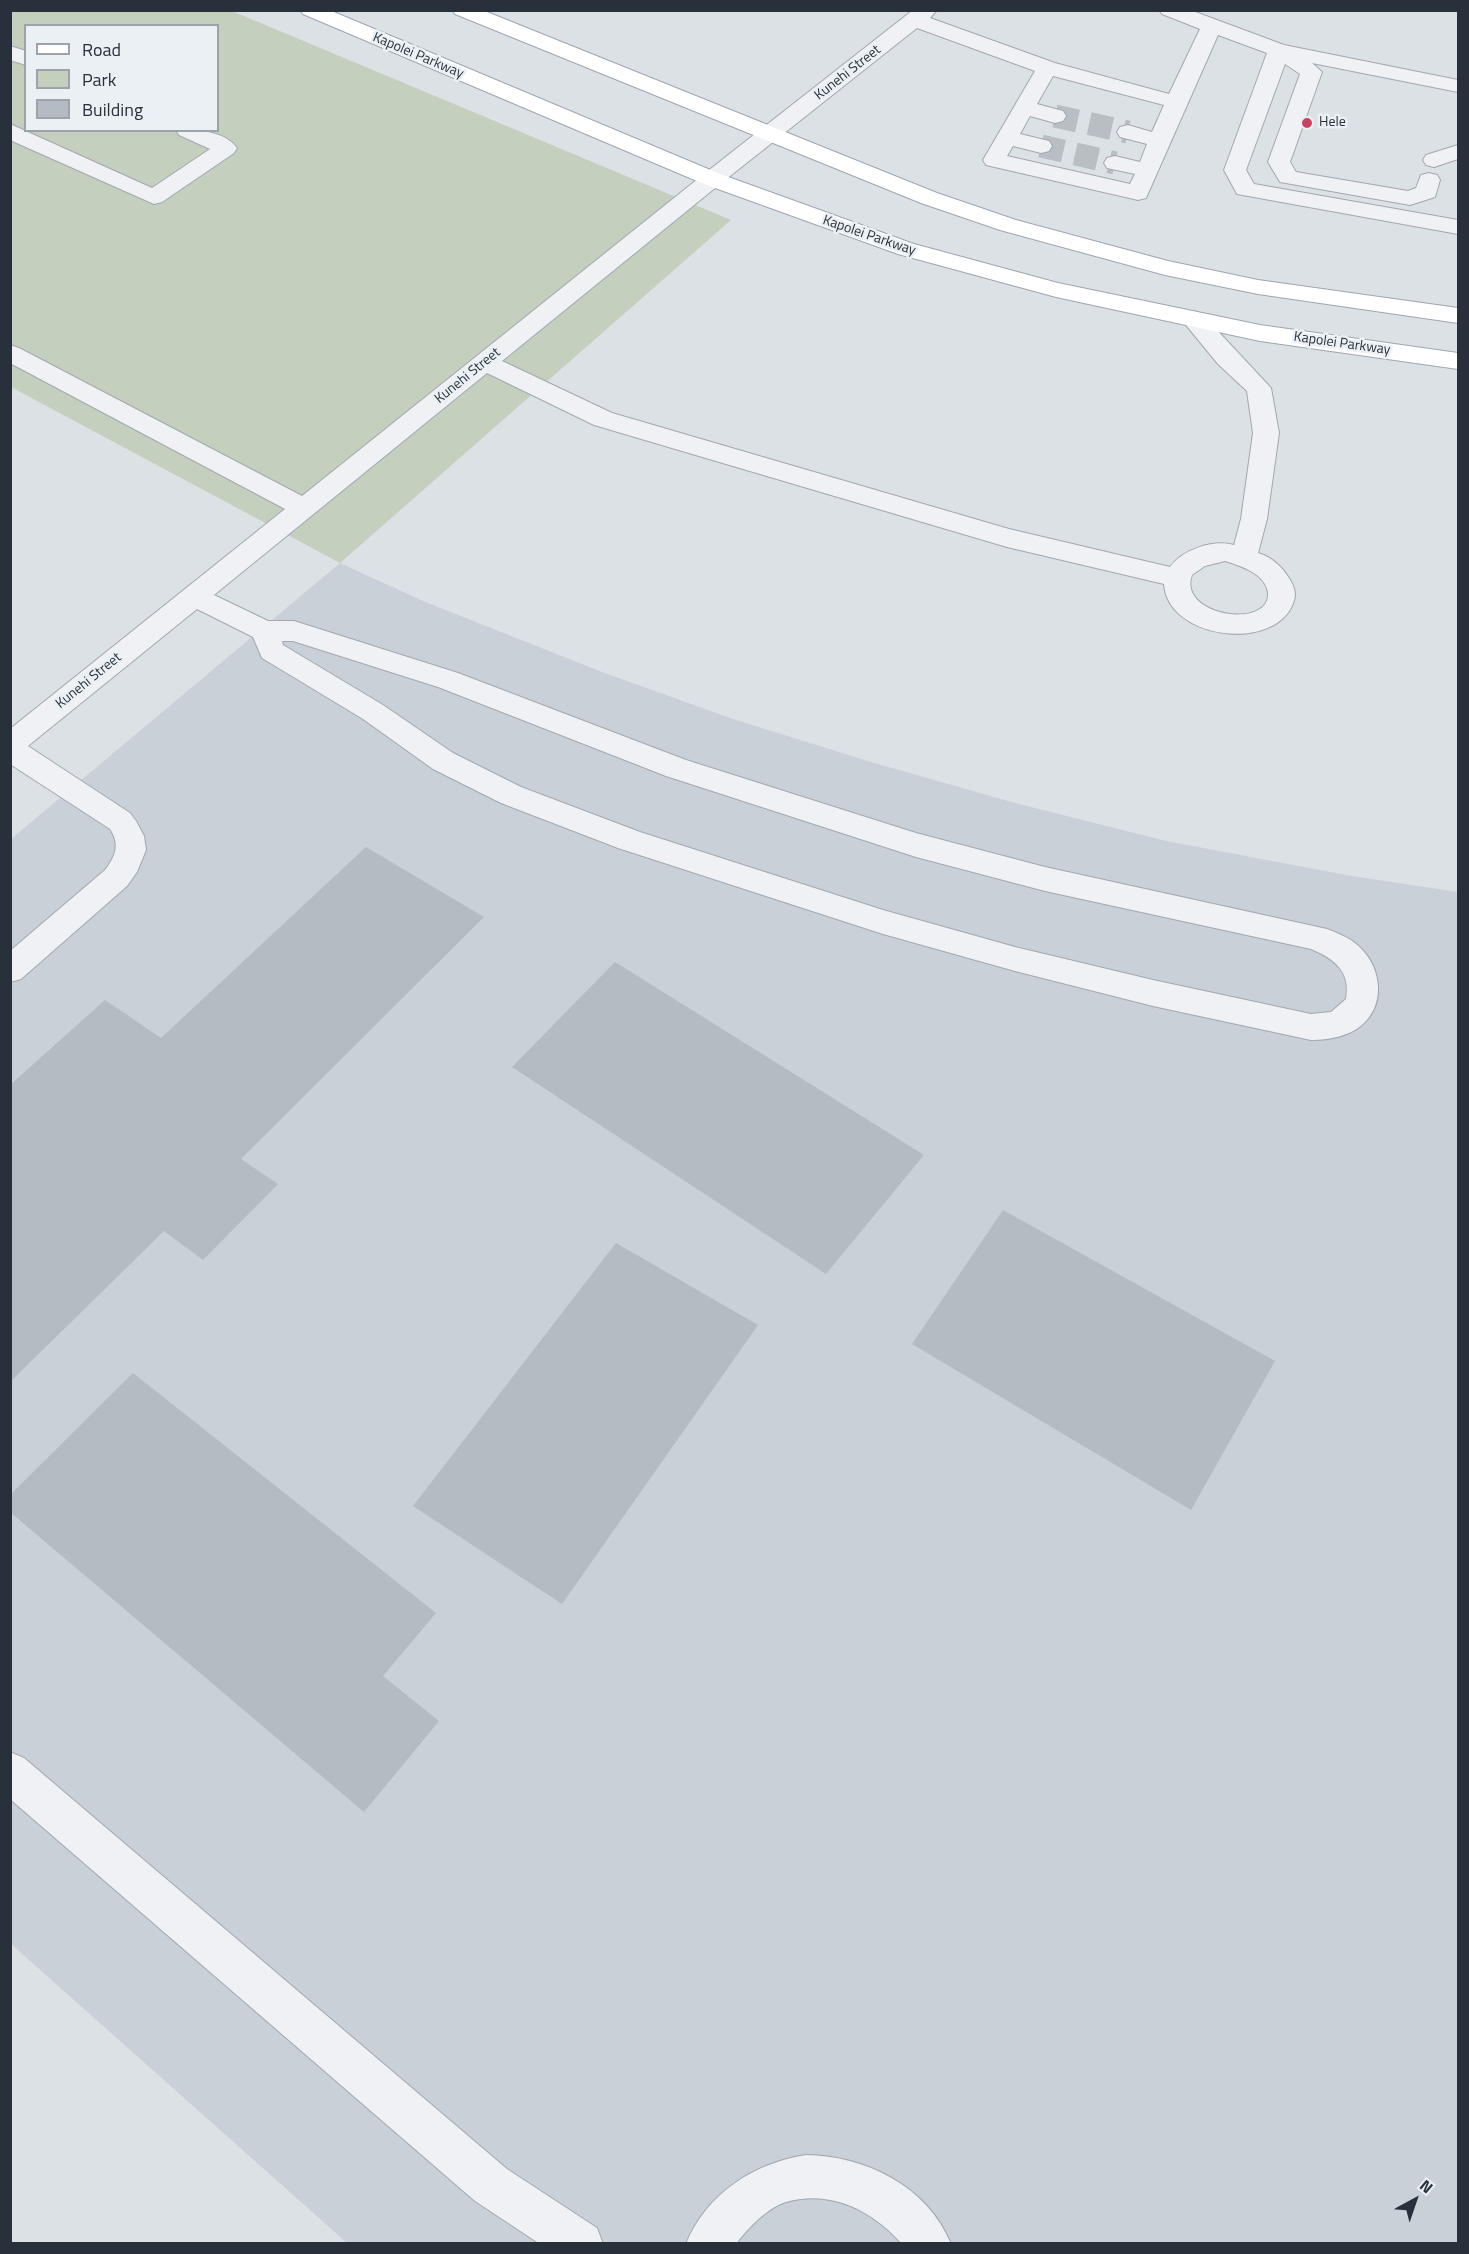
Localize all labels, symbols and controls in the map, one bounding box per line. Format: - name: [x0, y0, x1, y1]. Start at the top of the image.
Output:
- legend: [24, 24, 219, 132]
- street label: Kapolei Parkway: [370, 29, 466, 83]
- text: Road: [82, 36, 121, 63]
- street label: Kunehi Street: [811, 42, 885, 104]
- text: Park: [82, 66, 116, 93]
- text: Building: [82, 96, 143, 123]
- place label: Hele: [1319, 115, 1346, 131]
- marker: Hele: [1300, 116, 1314, 130]
- street label: Kapolei Parkway: [820, 212, 918, 260]
- street label: Kapolei Parkway: [1293, 329, 1391, 359]
- street label: Kunehi Street: [432, 344, 504, 408]
- street label: Kunehi Street: [53, 649, 125, 713]
- north arrow: [1385, 2170, 1445, 2230]
- text: N: [1415, 2173, 1439, 2199]

